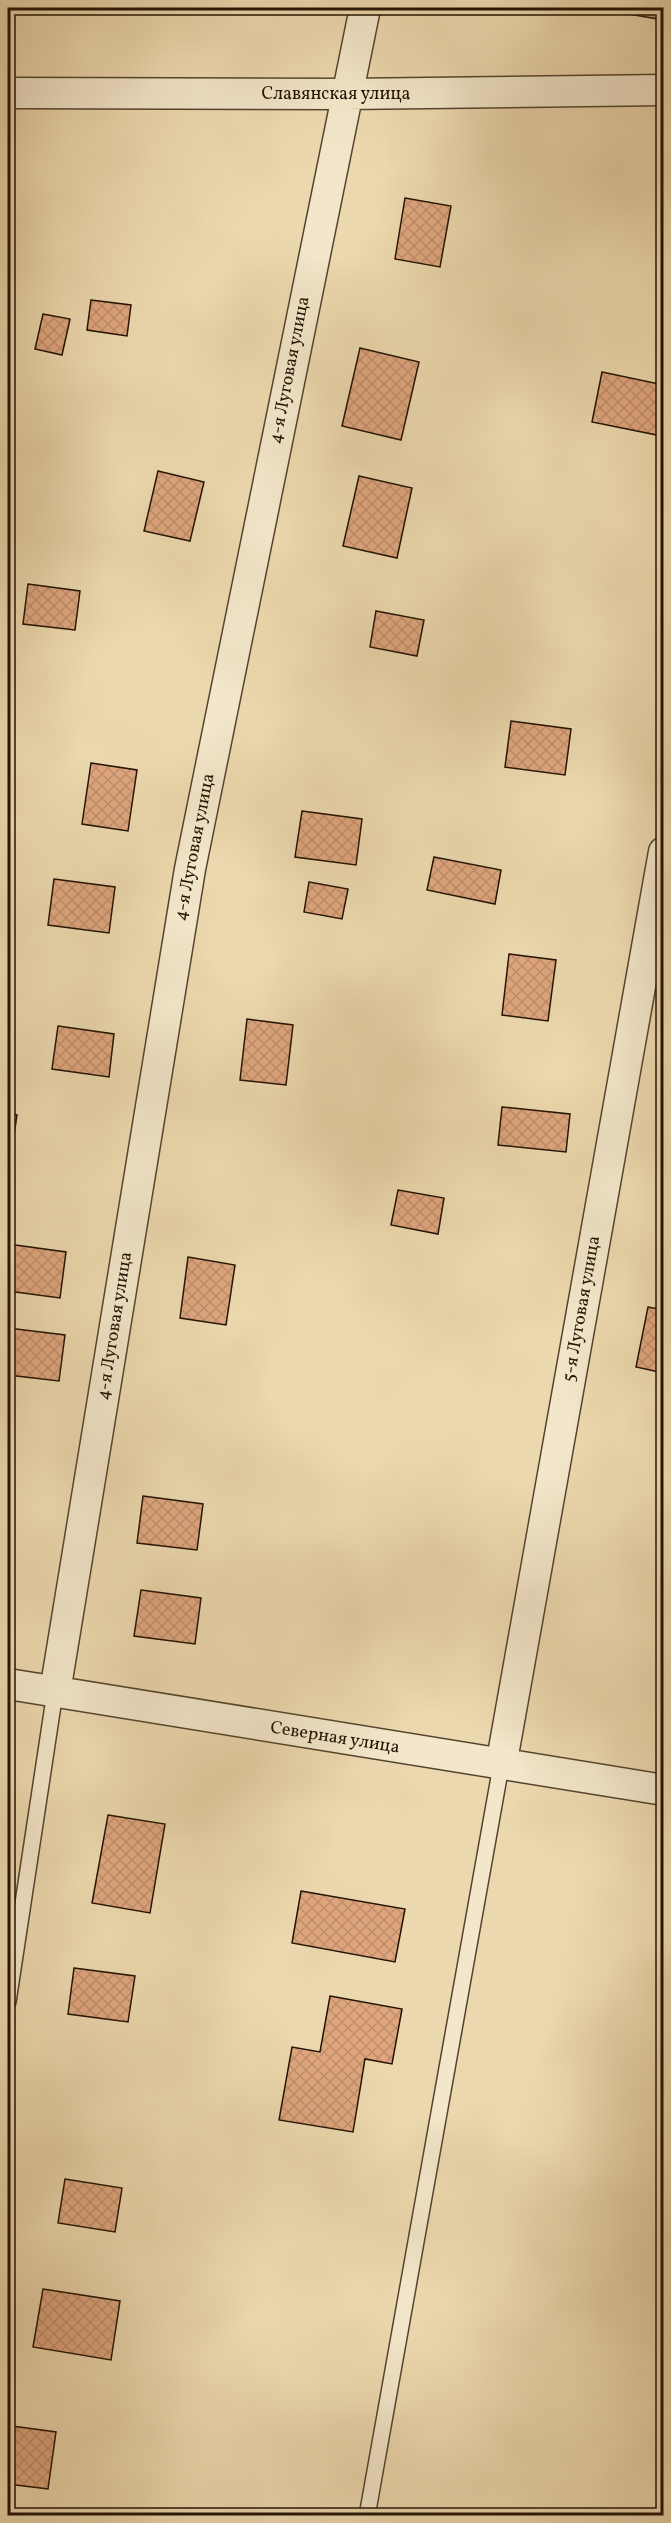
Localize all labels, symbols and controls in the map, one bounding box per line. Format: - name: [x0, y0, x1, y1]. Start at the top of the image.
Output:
- street label: Славянская улица: [261, 82, 411, 107]
- street label: 4-я Луговая улица: [263, 294, 317, 446]
- street label: 4-я Луговая улица: [168, 771, 222, 923]
- street label: 5-я Луговая улица: [557, 1234, 607, 1384]
- street label: 4-я Луговая улица: [91, 1250, 139, 1402]
- street label: Северная улица: [268, 1715, 402, 1761]

